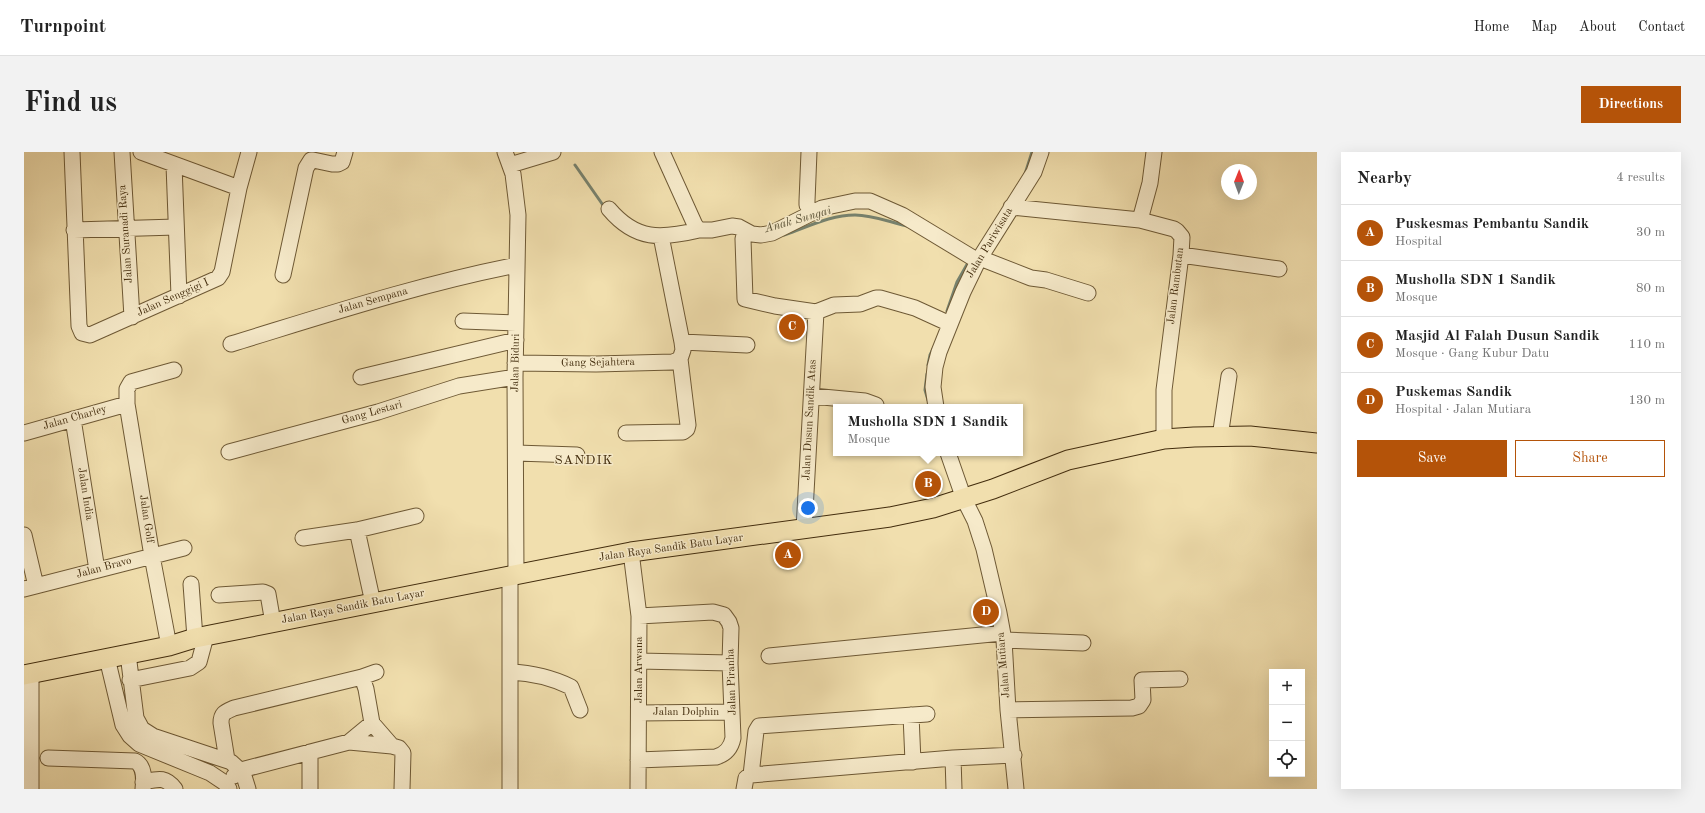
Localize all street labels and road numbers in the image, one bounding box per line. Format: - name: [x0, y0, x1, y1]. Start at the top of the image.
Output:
- street label: Jalan Suranadi Raya: [117, 184, 135, 284]
- street label: Jalan Pariwisata: [965, 206, 1016, 280]
- street label: Jalan Rambutan: [1166, 247, 1186, 325]
- street label: Jalan Senggigi I: [135, 277, 211, 319]
- street label: Jalan Sempana: [337, 286, 410, 316]
- street label: Jalan Biduri: [510, 334, 522, 392]
- street label: Gang Sejahtera: [561, 357, 636, 369]
- street label: Jalan Dusun Sandik Atas: [801, 359, 819, 481]
- street label: Gang Lestari: [341, 399, 403, 427]
- street label: Jalan Charley: [42, 404, 108, 432]
- street label: Jalan India: [75, 467, 95, 522]
- street label: Jalan Golf: [137, 494, 155, 544]
- street label: Jalan Raya Sandik Batu Layar: [598, 532, 744, 564]
- street label: Jalan Bravo: [75, 555, 133, 581]
- street label: Jalan Raya Sandik Batu Layar: [281, 588, 426, 626]
- street label: Jalan Mutiara: [996, 631, 1012, 698]
- street label: Jalan Arwana: [634, 636, 645, 703]
- street label: Jalan Piranha: [725, 648, 739, 715]
- street label: Jalan Dolphin: [653, 707, 719, 718]

